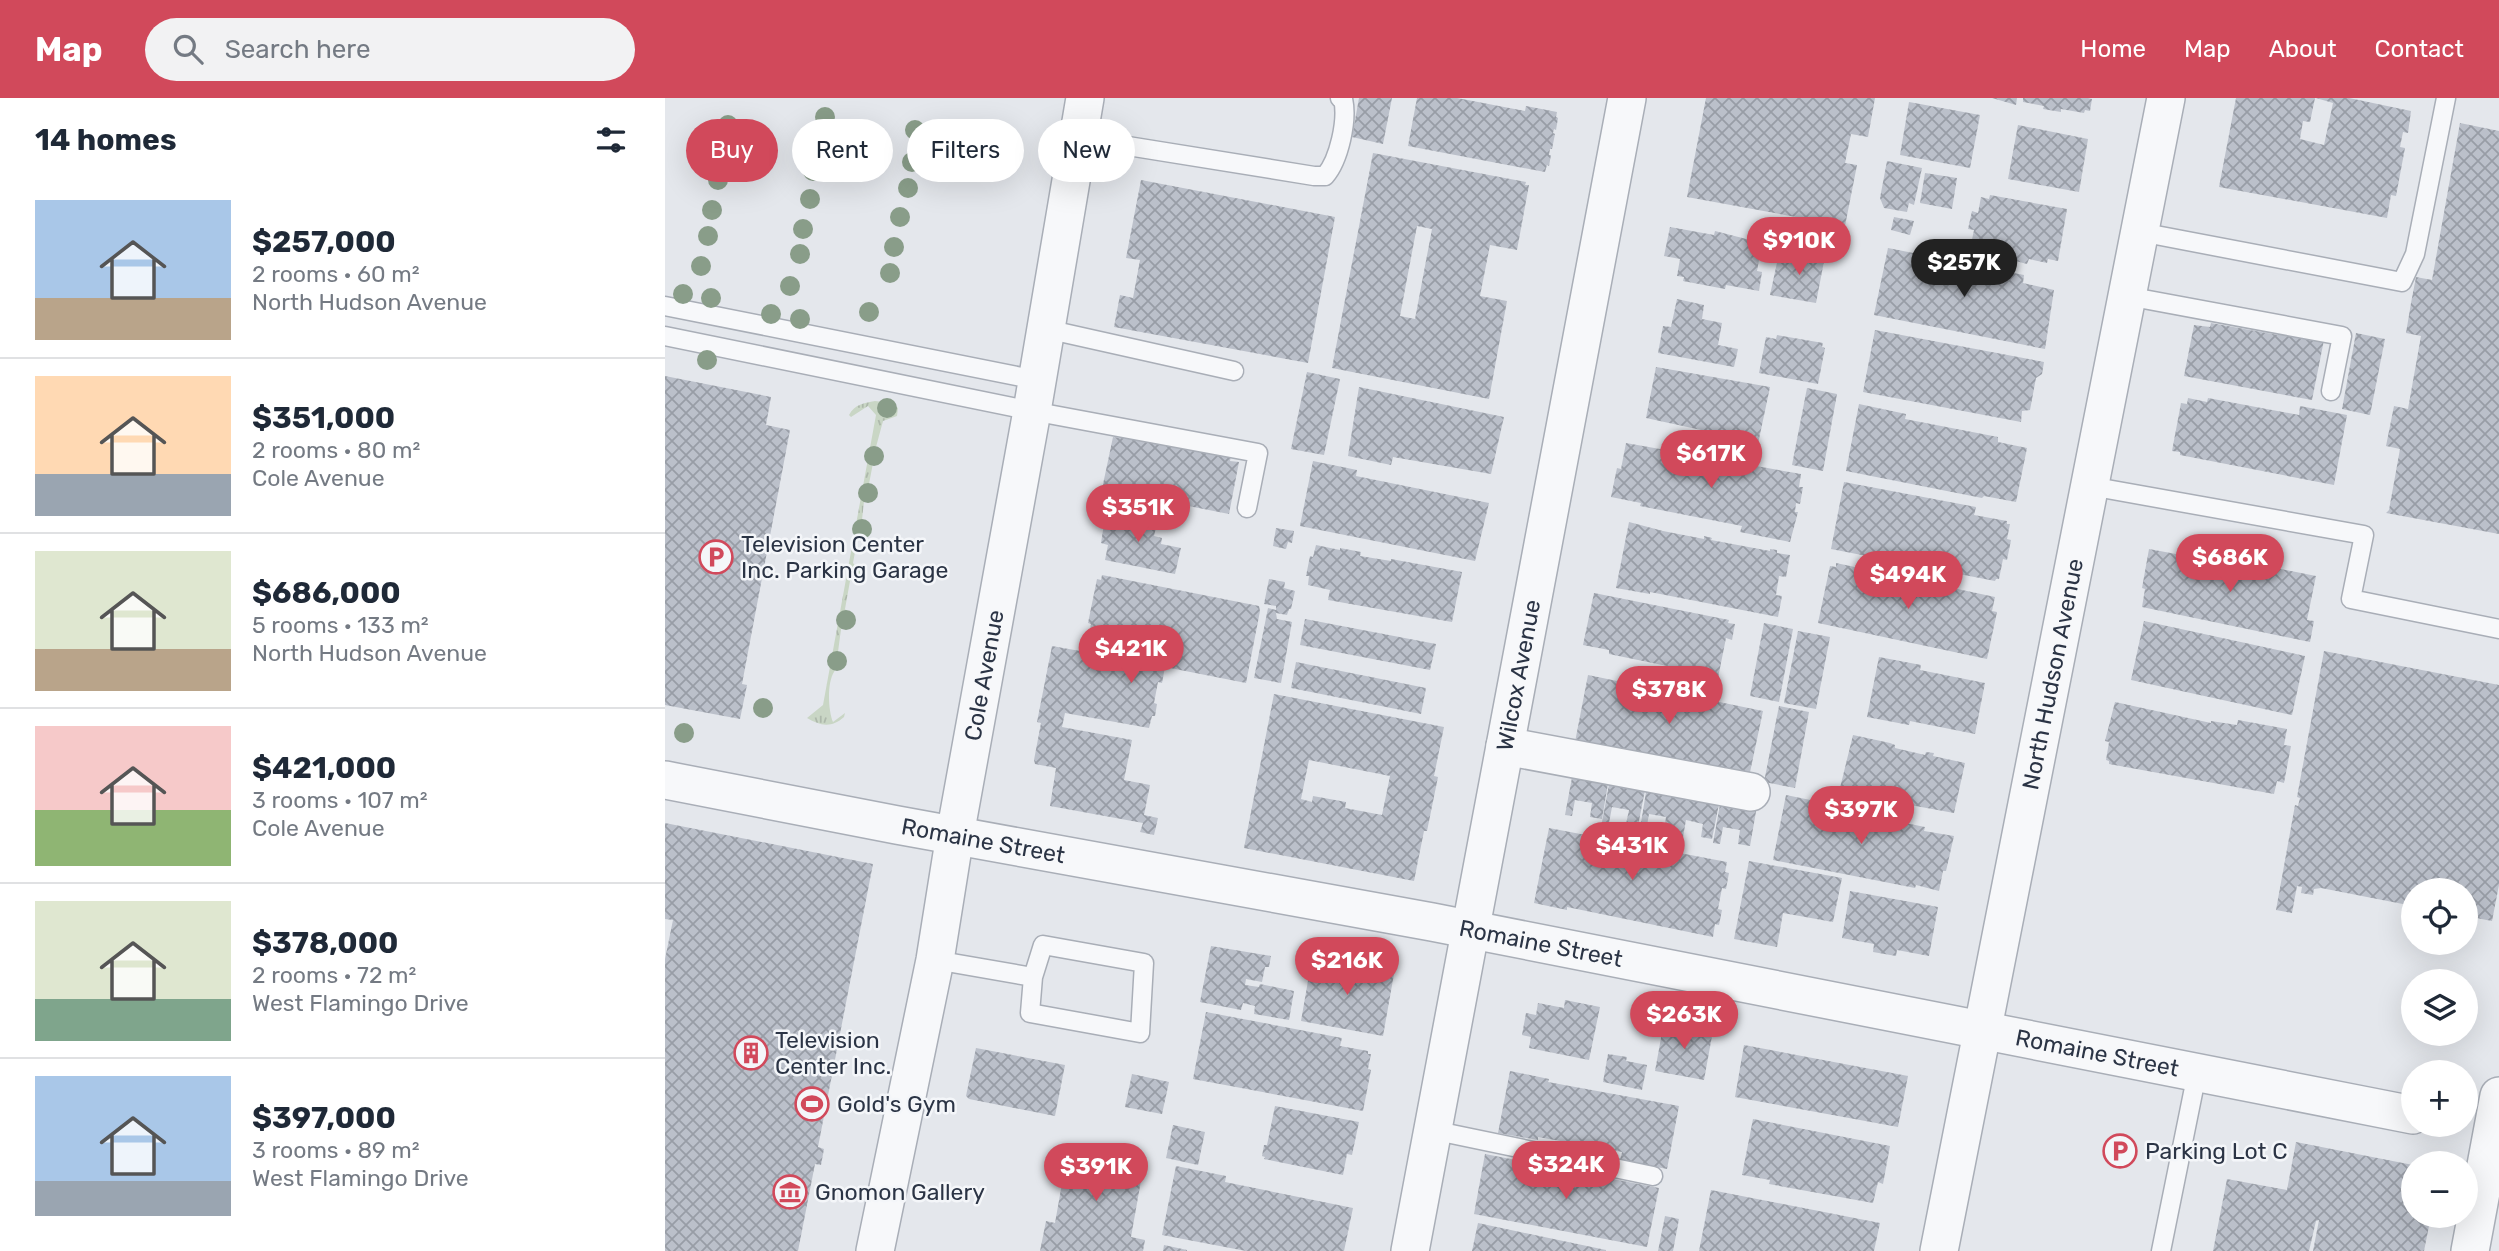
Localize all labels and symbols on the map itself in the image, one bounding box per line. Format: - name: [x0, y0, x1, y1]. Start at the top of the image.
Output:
- pin: $910K: [1750, 218, 1848, 277]
- pin: $257K: [1915, 240, 2013, 299]
- pin: $617K: [1662, 430, 1760, 490]
- pin: $351K: [1089, 484, 1187, 544]
- place label: Television Center Inc. Parking Garage: [741, 530, 948, 584]
- pin: $686K: [2181, 534, 2279, 594]
- parking icon: Television Center Inc. Parking Garage: [697, 538, 735, 576]
- pin: $494K: [1859, 552, 1957, 611]
- street label: North Hudson Avenue: [2016, 556, 2089, 792]
- street label: Wilcox Avenue: [1490, 597, 1546, 753]
- street label: Cole Avenue: [958, 608, 1010, 743]
- pin: $421K: [1082, 626, 1180, 685]
- pin: $378K: [1620, 666, 1718, 726]
- pin: $397K: [1812, 786, 1910, 846]
- street label: Romaine Street: [899, 812, 1067, 869]
- pin: $431K: [1583, 822, 1681, 882]
- street label: Romaine Street: [1457, 914, 1625, 973]
- pin: $216K: [1298, 937, 1396, 997]
- pin: $263K: [1635, 992, 1733, 1051]
- street label: Romaine Street: [2013, 1023, 2181, 1083]
- place label: Television Center Inc.: [775, 1026, 891, 1080]
- building icon: Television Center Inc.: [732, 1034, 770, 1072]
- sports icon: Gold's Gym: [793, 1085, 831, 1123]
- place label: Gold's Gym: [837, 1090, 956, 1118]
- parking icon: Parking Lot C: [2101, 1132, 2139, 1170]
- place label: Parking Lot C: [2145, 1137, 2287, 1165]
- pin: $324K: [1517, 1142, 1615, 1201]
- pin: $391K: [1047, 1144, 1145, 1203]
- museum icon: Gnomon Gallery: [771, 1173, 809, 1211]
- place label: Gnomon Gallery: [815, 1178, 985, 1206]

